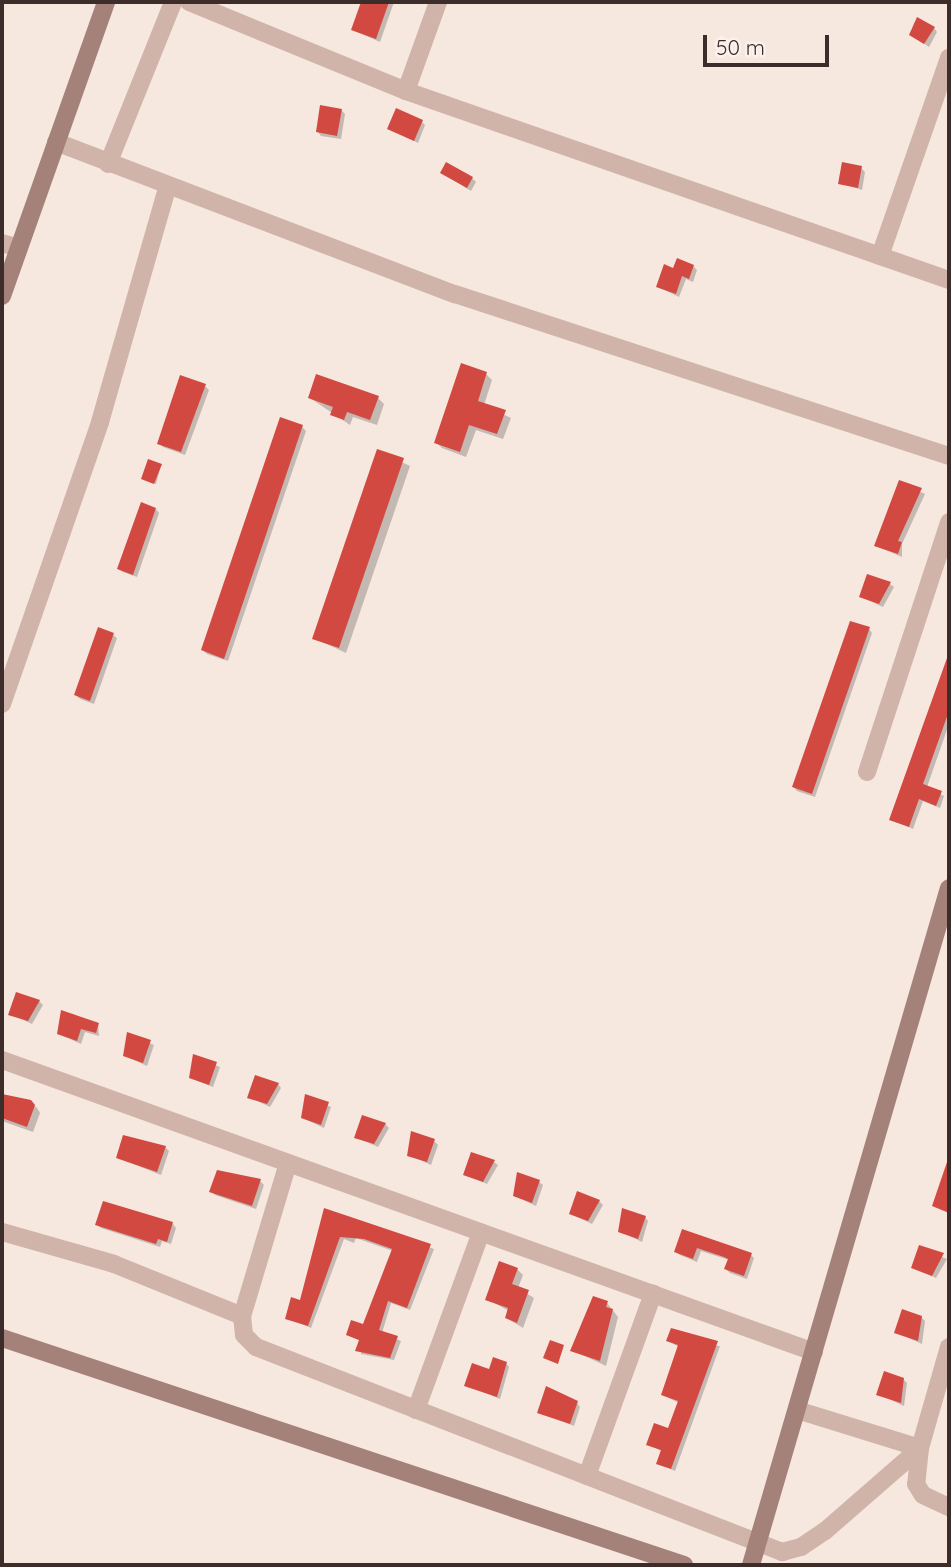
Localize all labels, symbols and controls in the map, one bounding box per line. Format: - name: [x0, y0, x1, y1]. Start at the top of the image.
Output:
- scale bar: [706, 21, 832, 65]
- text: 50 m: [716, 34, 765, 60]

